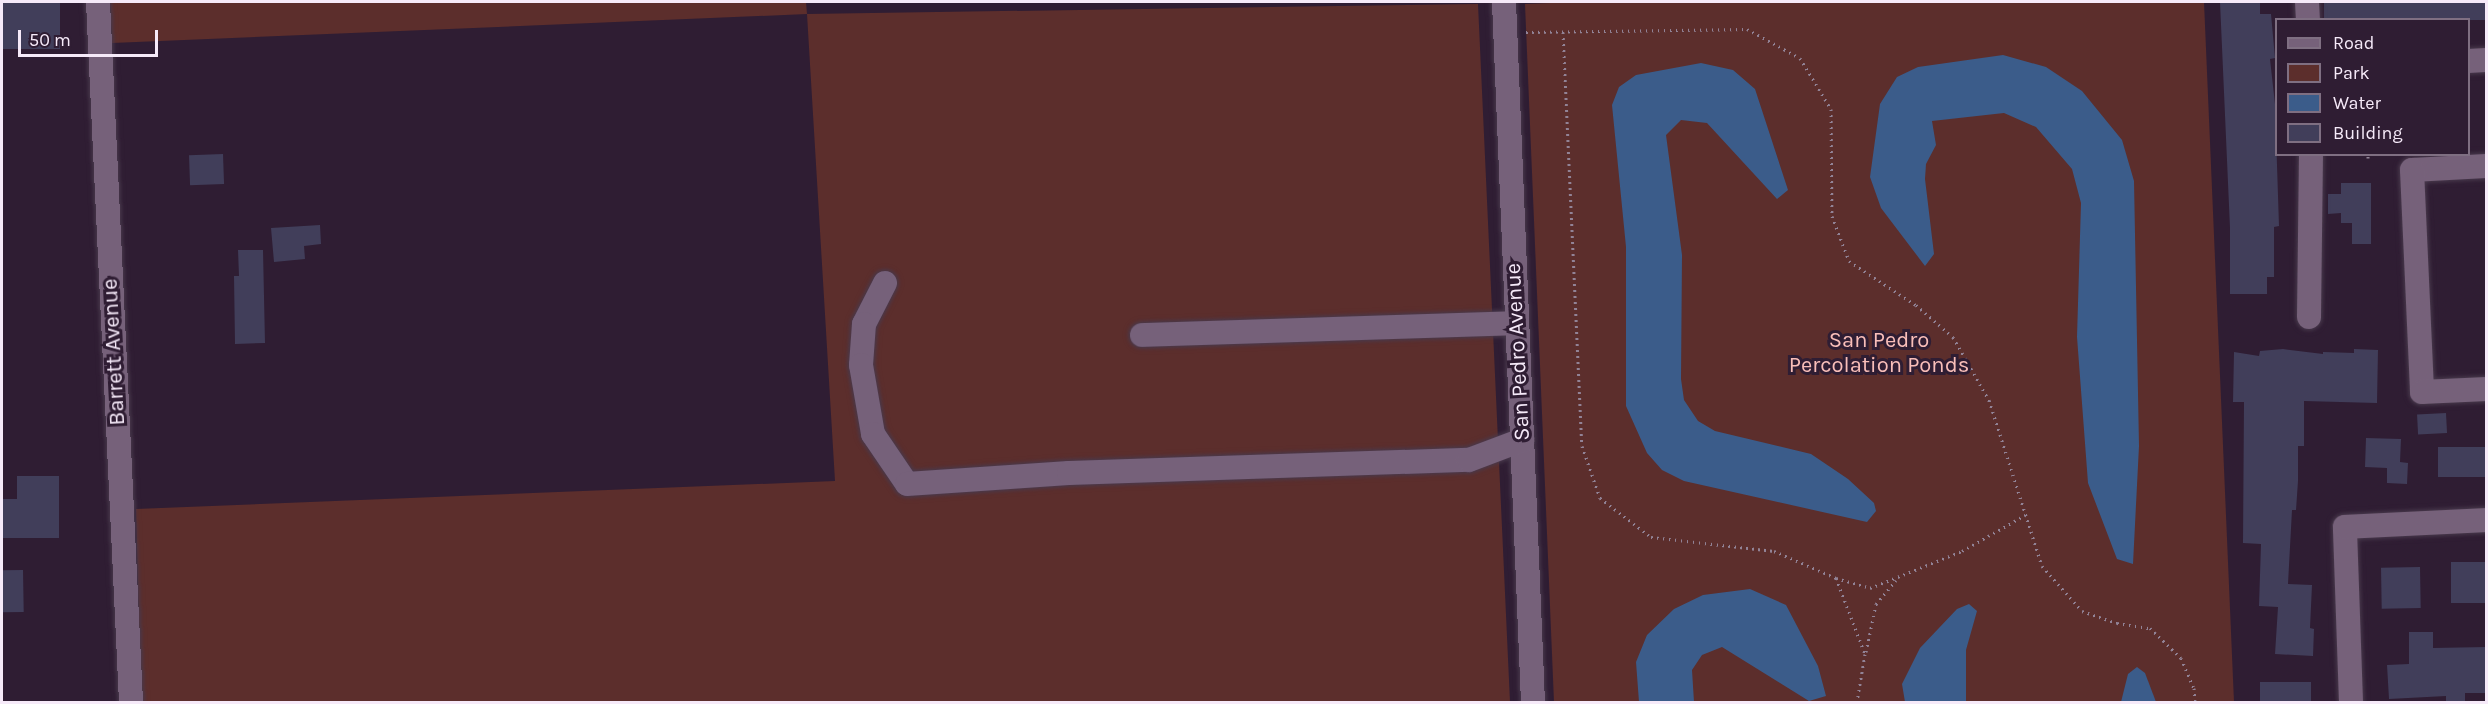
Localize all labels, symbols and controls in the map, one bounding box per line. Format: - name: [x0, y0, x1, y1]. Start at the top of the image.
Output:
- scale bar: [21, 18, 160, 56]
- legend: [2275, 18, 2470, 156]
- text: 50 m: [29, 29, 71, 51]
- text: Road: [2333, 32, 2374, 54]
- text: Park: [2333, 62, 2370, 84]
- text: Water: [2333, 92, 2381, 114]
- text: Building: [2333, 122, 2403, 144]
- street label: San Pedro Avenue: [1500, 262, 1536, 442]
- street label: Barrett Avenue: [97, 278, 131, 426]
- park label: San Pedro Percolation Ponds: [1789, 327, 1969, 378]

